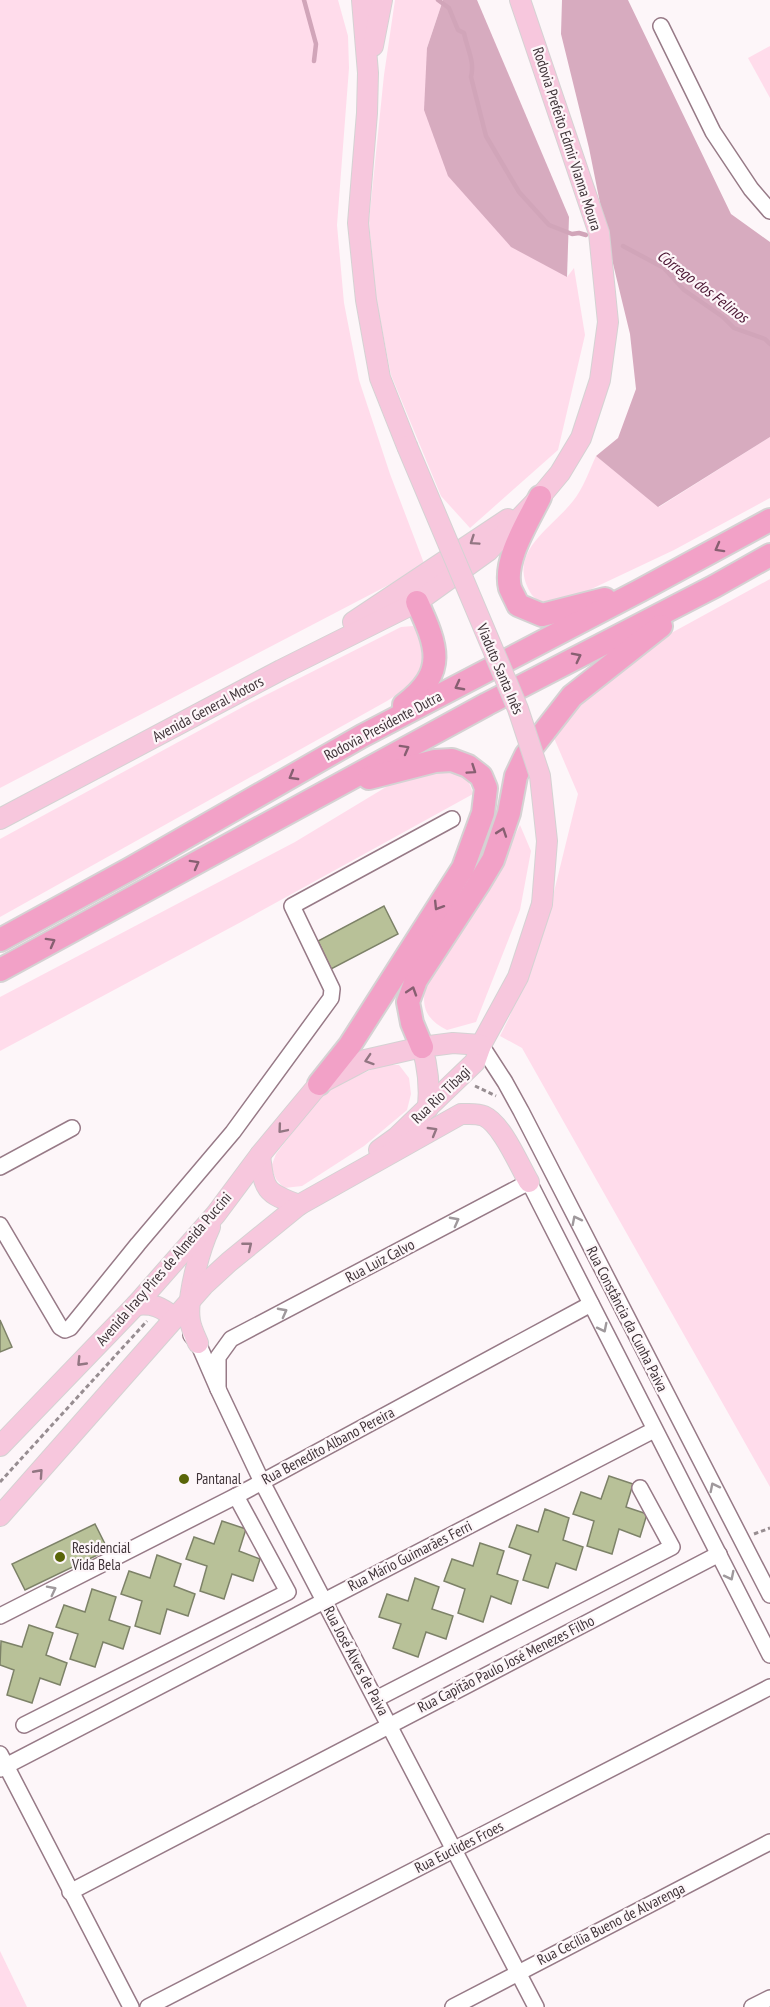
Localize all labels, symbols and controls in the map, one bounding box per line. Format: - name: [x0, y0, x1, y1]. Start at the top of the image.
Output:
- street label: Rodovia Prefeito Edmir Vianna Moura: [529, 45, 606, 233]
- water label: Córrego dos Felinos: [654, 245, 754, 328]
- one-way arrow: [470, 534, 481, 545]
- one-way arrow: [714, 541, 725, 552]
- street label: Viaduto Santa Inês: [472, 620, 528, 717]
- one-way arrow: [571, 653, 582, 664]
- street label: Avenida General Motors: [149, 671, 267, 746]
- one-way arrow: [454, 678, 465, 690]
- street label: Rodovia Presidente Dutra: [321, 687, 445, 765]
- one-way arrow: [399, 745, 409, 756]
- one-way arrow: [465, 763, 476, 774]
- one-way arrow: [289, 769, 299, 780]
- one-way arrow: [495, 827, 508, 838]
- one-way arrow: [188, 860, 199, 871]
- one-way arrow: [434, 899, 445, 910]
- one-way arrow: [45, 938, 56, 949]
- one-way arrow: [405, 986, 417, 997]
- one-way arrow: [364, 1053, 375, 1066]
- street label: Rua Rio Tibagi: [407, 1062, 474, 1127]
- one-way arrow: [278, 1122, 289, 1133]
- one-way arrow: [427, 1126, 437, 1138]
- street label: Avenida Iracy Pires de Almeida Puccini: [92, 1188, 236, 1349]
- one-way arrow: [572, 1216, 583, 1227]
- one-way arrow: [449, 1217, 460, 1228]
- street label: Rua Luiz Calvo: [342, 1234, 418, 1287]
- one-way arrow: [242, 1242, 253, 1253]
- street label: Rua Constância da Cunha Paiva: [583, 1243, 672, 1395]
- one-way arrow: [277, 1308, 287, 1319]
- one-way arrow: [595, 1321, 607, 1332]
- one-way arrow: [77, 1356, 88, 1366]
- street label: Rua Benedito Albano Pereira: [258, 1403, 397, 1489]
- one-way arrow: [32, 1469, 43, 1479]
- place label: Pantanal: [196, 1469, 242, 1488]
- marker: Pantanal: [177, 1472, 191, 1486]
- one-way arrow: [710, 1482, 721, 1493]
- street label: Rua Mário Guimarães Ferri: [345, 1516, 475, 1595]
- place label: Residencial Vida Bela: [71, 1538, 131, 1574]
- marker: Residencial Vida Bela: [53, 1550, 67, 1564]
- one-way arrow: [723, 1570, 734, 1580]
- one-way arrow: [46, 1586, 56, 1597]
- street label: Rua José Alves de Paiva: [320, 1603, 393, 1719]
- street label: Rua Capitão Paulo José Menezes Filho: [414, 1611, 597, 1716]
- street label: Rua Euclides Froes: [411, 1816, 506, 1877]
- street label: Rua Cecília Bueno de Alvarenga: [534, 1878, 688, 1969]

